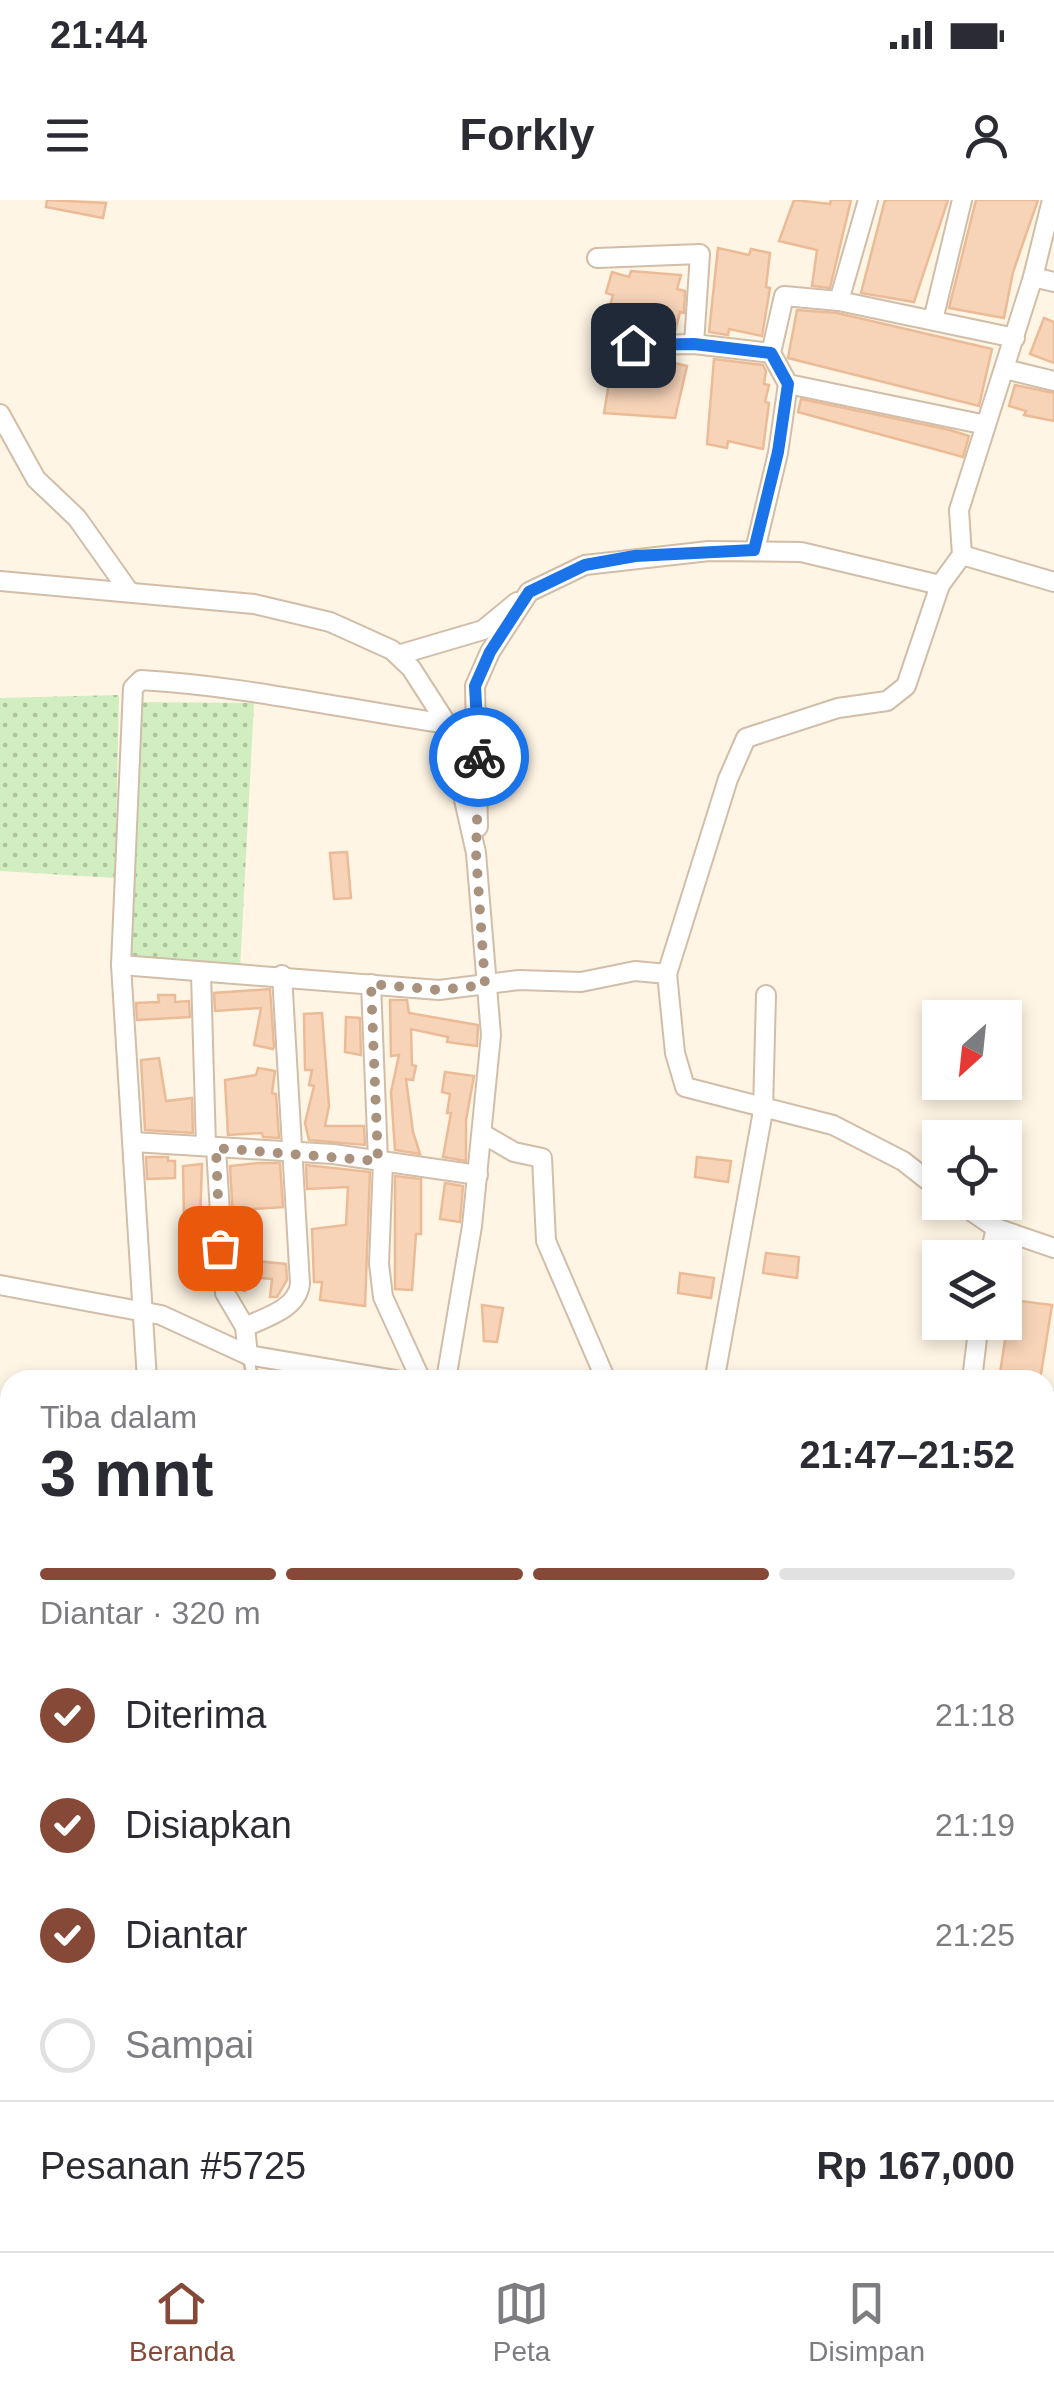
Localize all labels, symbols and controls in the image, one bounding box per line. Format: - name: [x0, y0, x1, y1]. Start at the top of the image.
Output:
- text: 21:44: [50, 14, 147, 56]
- icon: menu: [40, 108, 95, 163]
- icon: person: [959, 108, 1014, 163]
- text: Forkly: [459, 109, 595, 160]
- pin: [591, 303, 676, 388]
- icon: home: [606, 318, 661, 373]
- courier: [429, 707, 529, 807]
- icon: bike: [452, 730, 507, 785]
- north arrow: [922, 1000, 1022, 1100]
- map controls: [922, 1000, 1022, 1340]
- button: locate: [922, 1120, 1022, 1220]
- pin: [178, 1206, 263, 1291]
- icon: bag: [193, 1221, 248, 1276]
- button: layers: [922, 1240, 1022, 1340]
- text: Tiba dalam: [40, 1399, 197, 1435]
- text: 21:47–21:52: [799, 1434, 1015, 1476]
- text: 3 mnt: [40, 1437, 213, 1510]
- text: Diantar · 320 m: [40, 1595, 261, 1631]
- icon: check: [40, 1688, 95, 1743]
- text: Diterima: [125, 1694, 266, 1736]
- text: 21:18: [935, 1697, 1015, 1733]
- icon: check: [40, 1798, 95, 1853]
- text: Disiapkan: [125, 1804, 292, 1846]
- text: 21:19: [935, 1807, 1015, 1843]
- icon: check: [40, 1908, 95, 1963]
- text: Diantar: [125, 1914, 248, 1956]
- text: 21:25: [935, 1917, 1015, 1953]
- text: Sampai: [125, 2024, 254, 2066]
- text: Pesanan #5725: [40, 2145, 306, 2187]
- text: Rp 167,000: [816, 2145, 1015, 2187]
- tab: Beranda: [129, 2276, 235, 2368]
- tab: Peta: [493, 2276, 550, 2368]
- tab: Disimpan: [808, 2276, 925, 2368]

